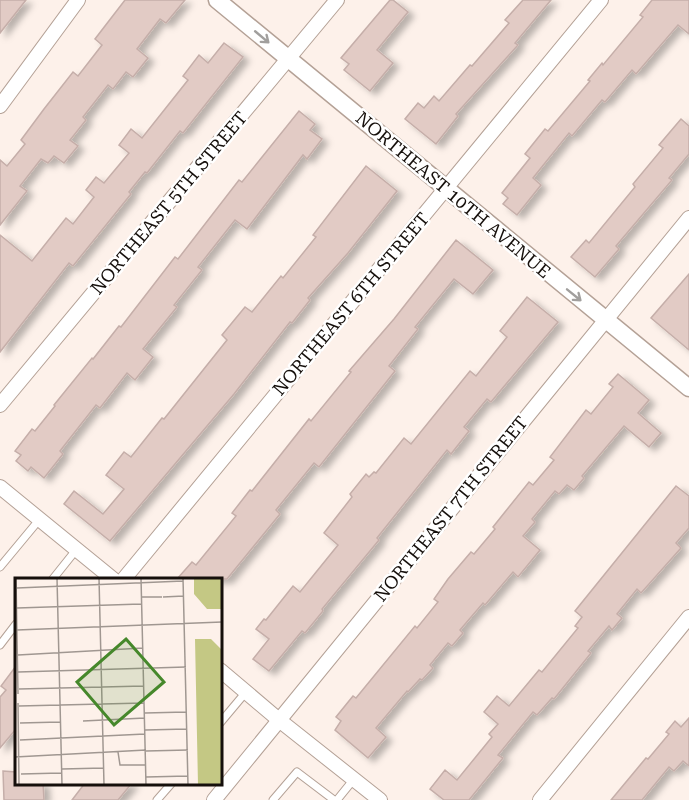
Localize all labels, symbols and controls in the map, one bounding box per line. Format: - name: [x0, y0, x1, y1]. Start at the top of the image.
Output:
- one-way arrow: [254, 31, 270, 44]
- street label: NORTHEAST 5TH STREET: [86, 107, 251, 298]
- street label: NORTHEAST 10TH AVENUE: [352, 107, 555, 282]
- street label: NORTHEAST 6TH STREET: [268, 208, 433, 399]
- one-way arrow: [566, 289, 582, 302]
- street label: NORTHEAST 7TH STREET: [369, 412, 532, 605]
- inset map: [15, 578, 222, 785]

